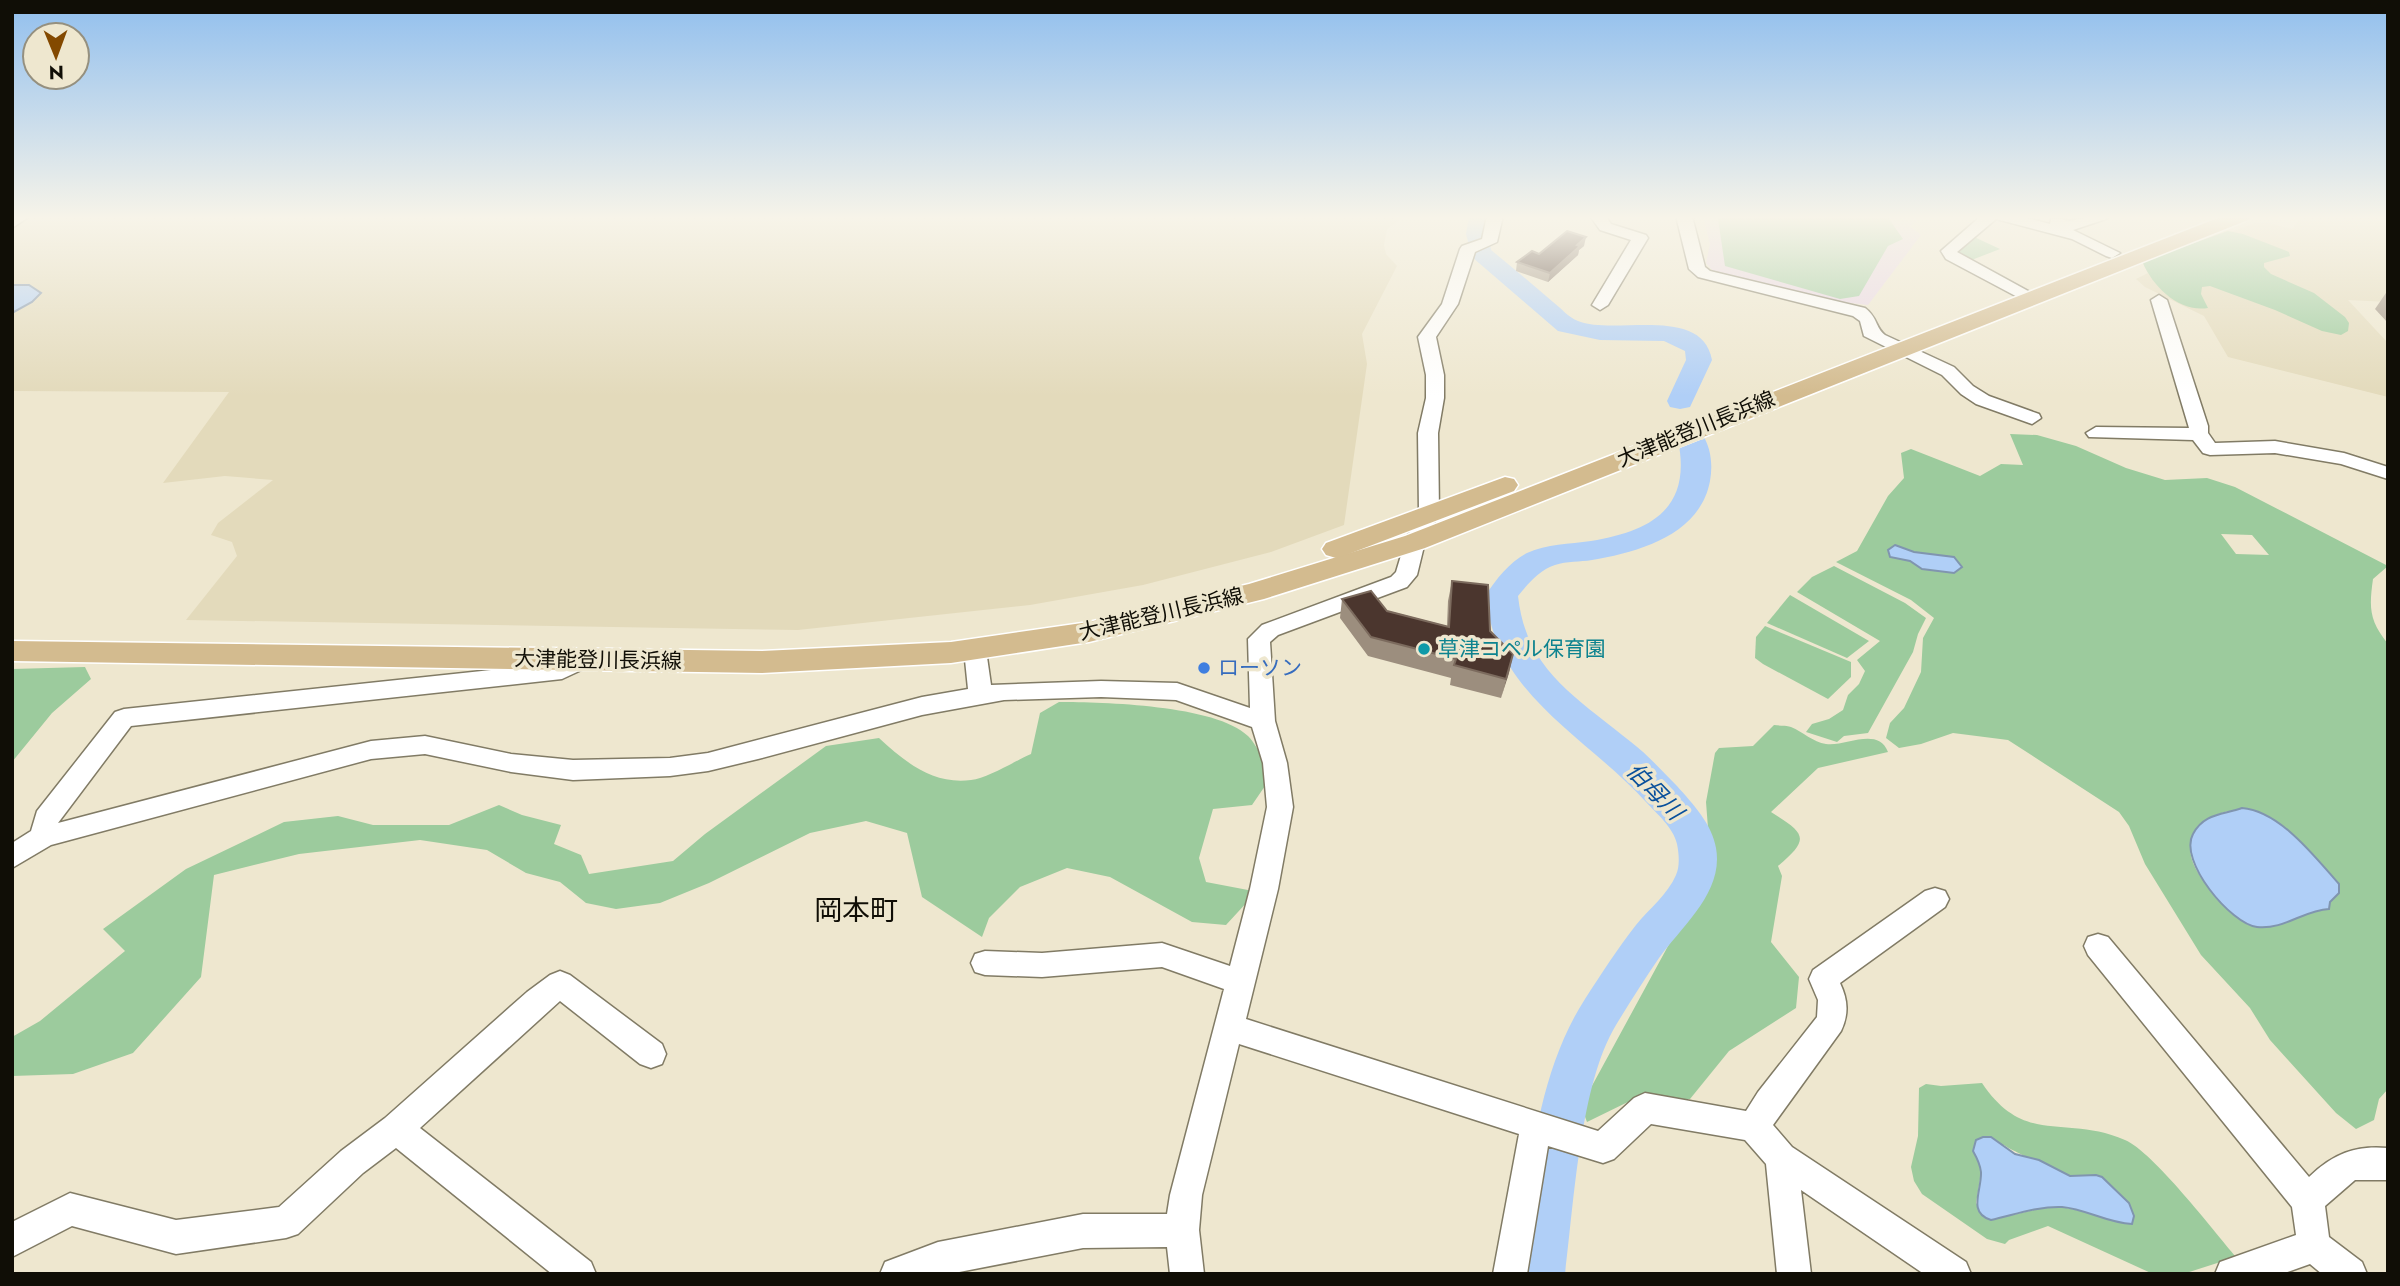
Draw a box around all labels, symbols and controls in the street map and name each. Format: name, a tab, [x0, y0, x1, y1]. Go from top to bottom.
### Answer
north arrow	[21, 21, 91, 91]
text: N	[49, 59, 64, 86]
street label: 大津能登川長浜線	[1612, 384, 1780, 474]
street label: 大津能登川長浜線	[1076, 580, 1246, 648]
place label: 草津コペル保育園	[1438, 634, 1606, 664]
marker: 草津コペル保育園	[1416, 641, 1432, 657]
street label: 大津能登川長浜線	[514, 644, 682, 676]
place label: ローソン	[1218, 653, 1302, 683]
marker: ローソン	[1196, 660, 1212, 676]
water label: 伯母川	[1619, 754, 1693, 830]
district label: 岡本町	[814, 890, 898, 931]

